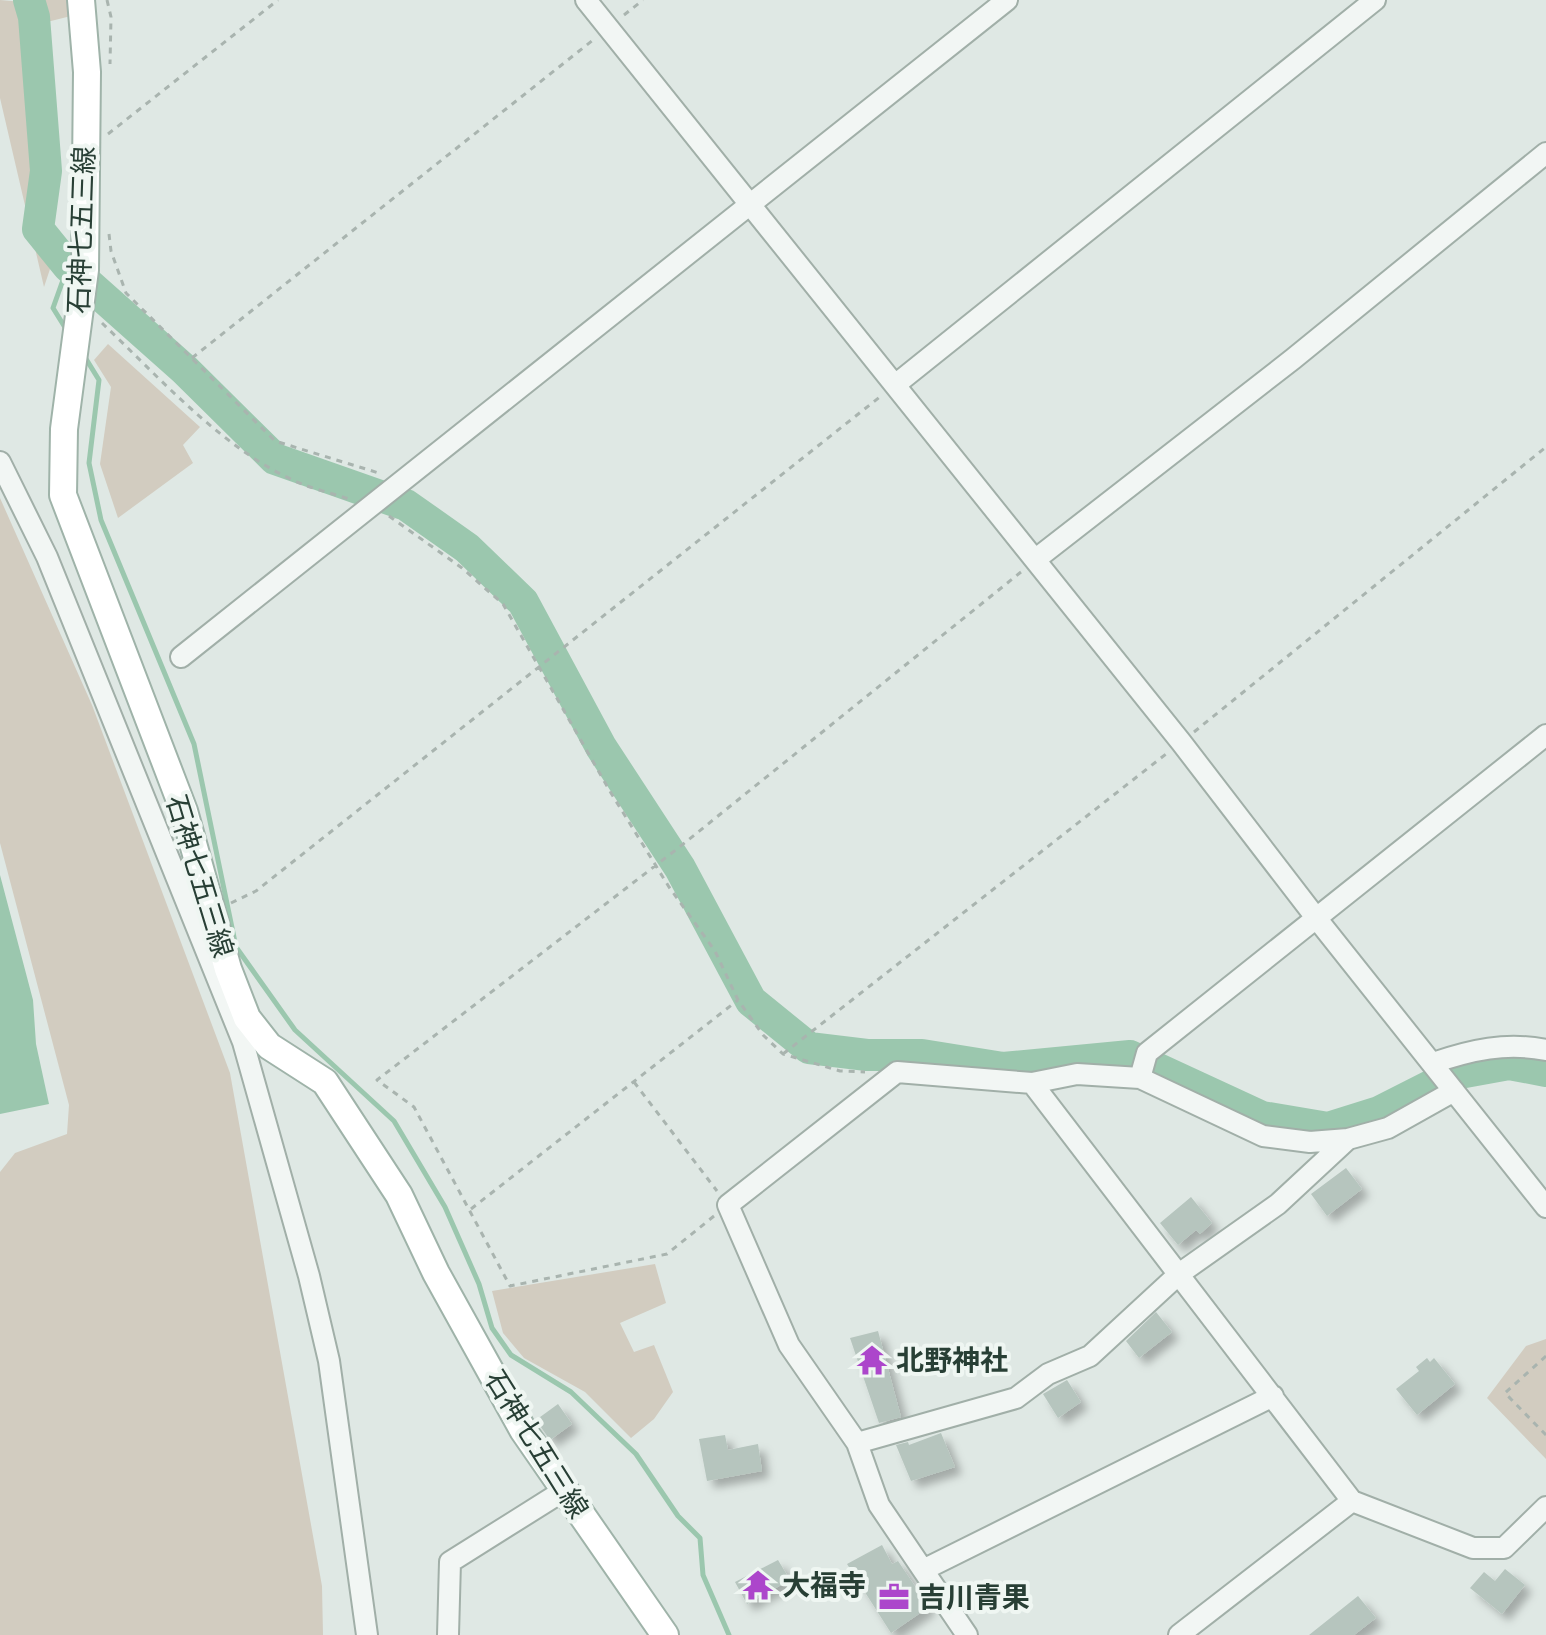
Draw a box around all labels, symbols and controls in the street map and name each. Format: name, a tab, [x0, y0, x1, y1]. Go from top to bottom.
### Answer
street label: 石神七五三線	[62, 145, 102, 315]
street label: 石神七五三線	[158, 791, 240, 962]
temple icon: 北野神社	[855, 1343, 889, 1377]
place label: 北野神社	[896, 1344, 1008, 1378]
street label: 石神七五三線	[477, 1364, 595, 1525]
temple icon: 大福寺	[741, 1568, 775, 1602]
place label: 大福寺	[782, 1569, 866, 1603]
office icon: 吉川青果	[877, 1580, 911, 1614]
place label: 吉川青果	[918, 1581, 1030, 1615]

